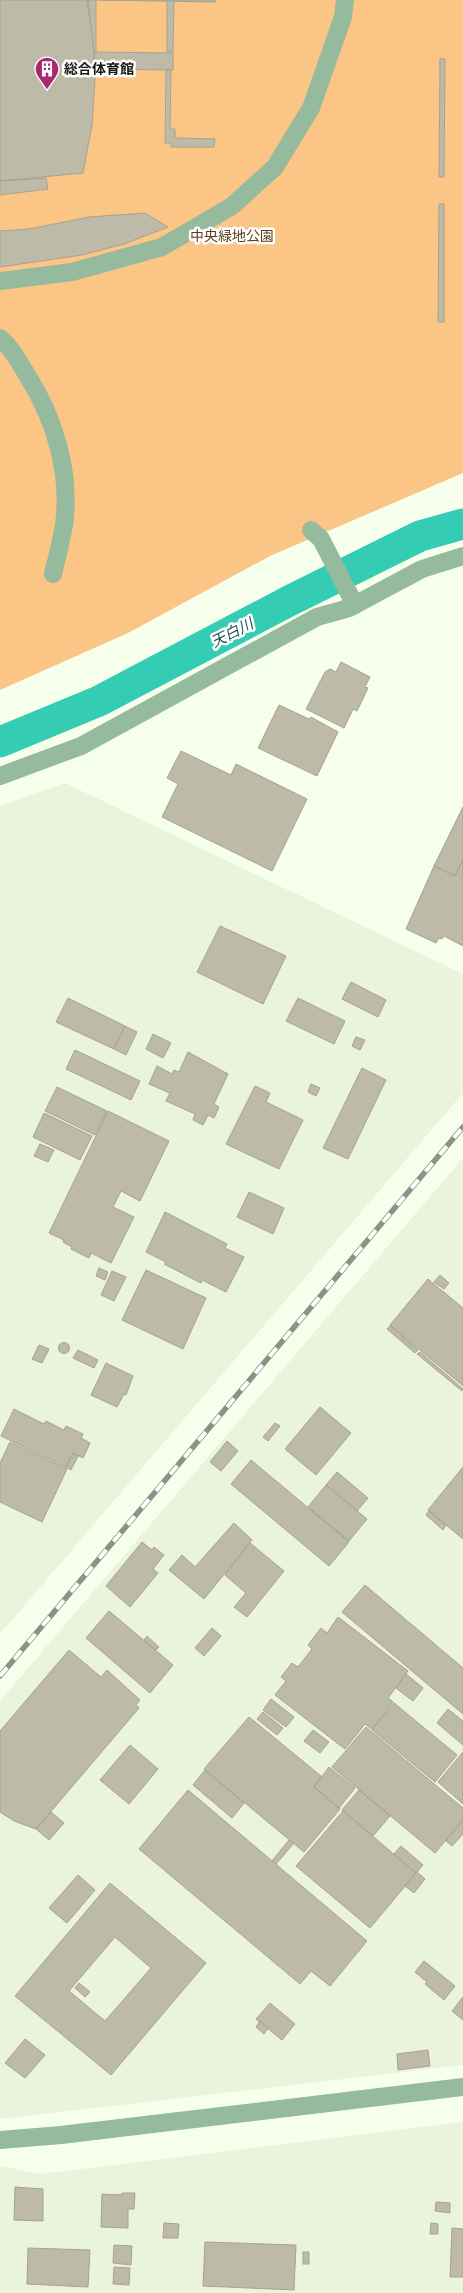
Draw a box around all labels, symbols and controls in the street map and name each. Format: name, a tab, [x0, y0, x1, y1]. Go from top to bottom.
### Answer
building icon: 総合体育館	[34, 56, 60, 90]
place label: 総合体育館	[64, 60, 134, 78]
park label: 中央緑地公園	[190, 227, 274, 245]
water label: 天白川	[207, 613, 258, 651]

